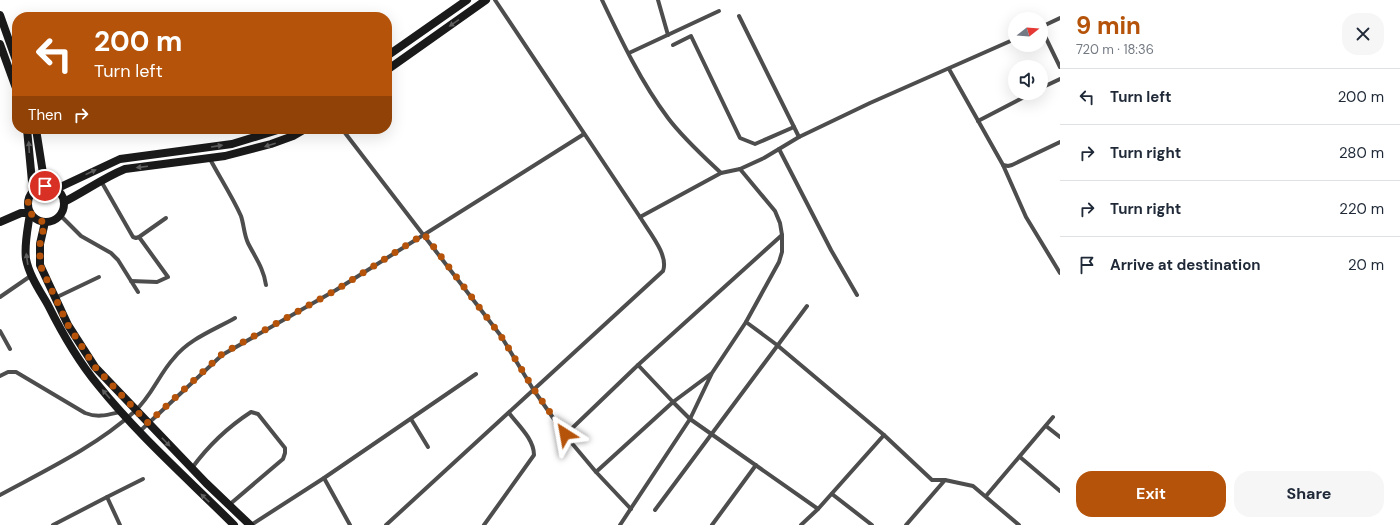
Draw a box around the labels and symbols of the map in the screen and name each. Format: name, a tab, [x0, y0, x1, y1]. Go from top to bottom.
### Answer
north arrow	[1008, 12, 1048, 52]
one-way arrow	[449, 19, 459, 27]
one-way arrow	[25, 141, 32, 153]
one-way arrow	[263, 142, 275, 148]
one-way arrow	[211, 143, 223, 149]
one-way arrow	[136, 164, 148, 170]
pin	[28, 169, 62, 203]
one-way arrow	[85, 169, 97, 175]
one-way arrow	[24, 253, 30, 265]
one-way arrow	[101, 389, 110, 400]
position arrow	[544, 413, 586, 455]
one-way arrow	[161, 437, 171, 447]
one-way arrow	[201, 494, 210, 503]

